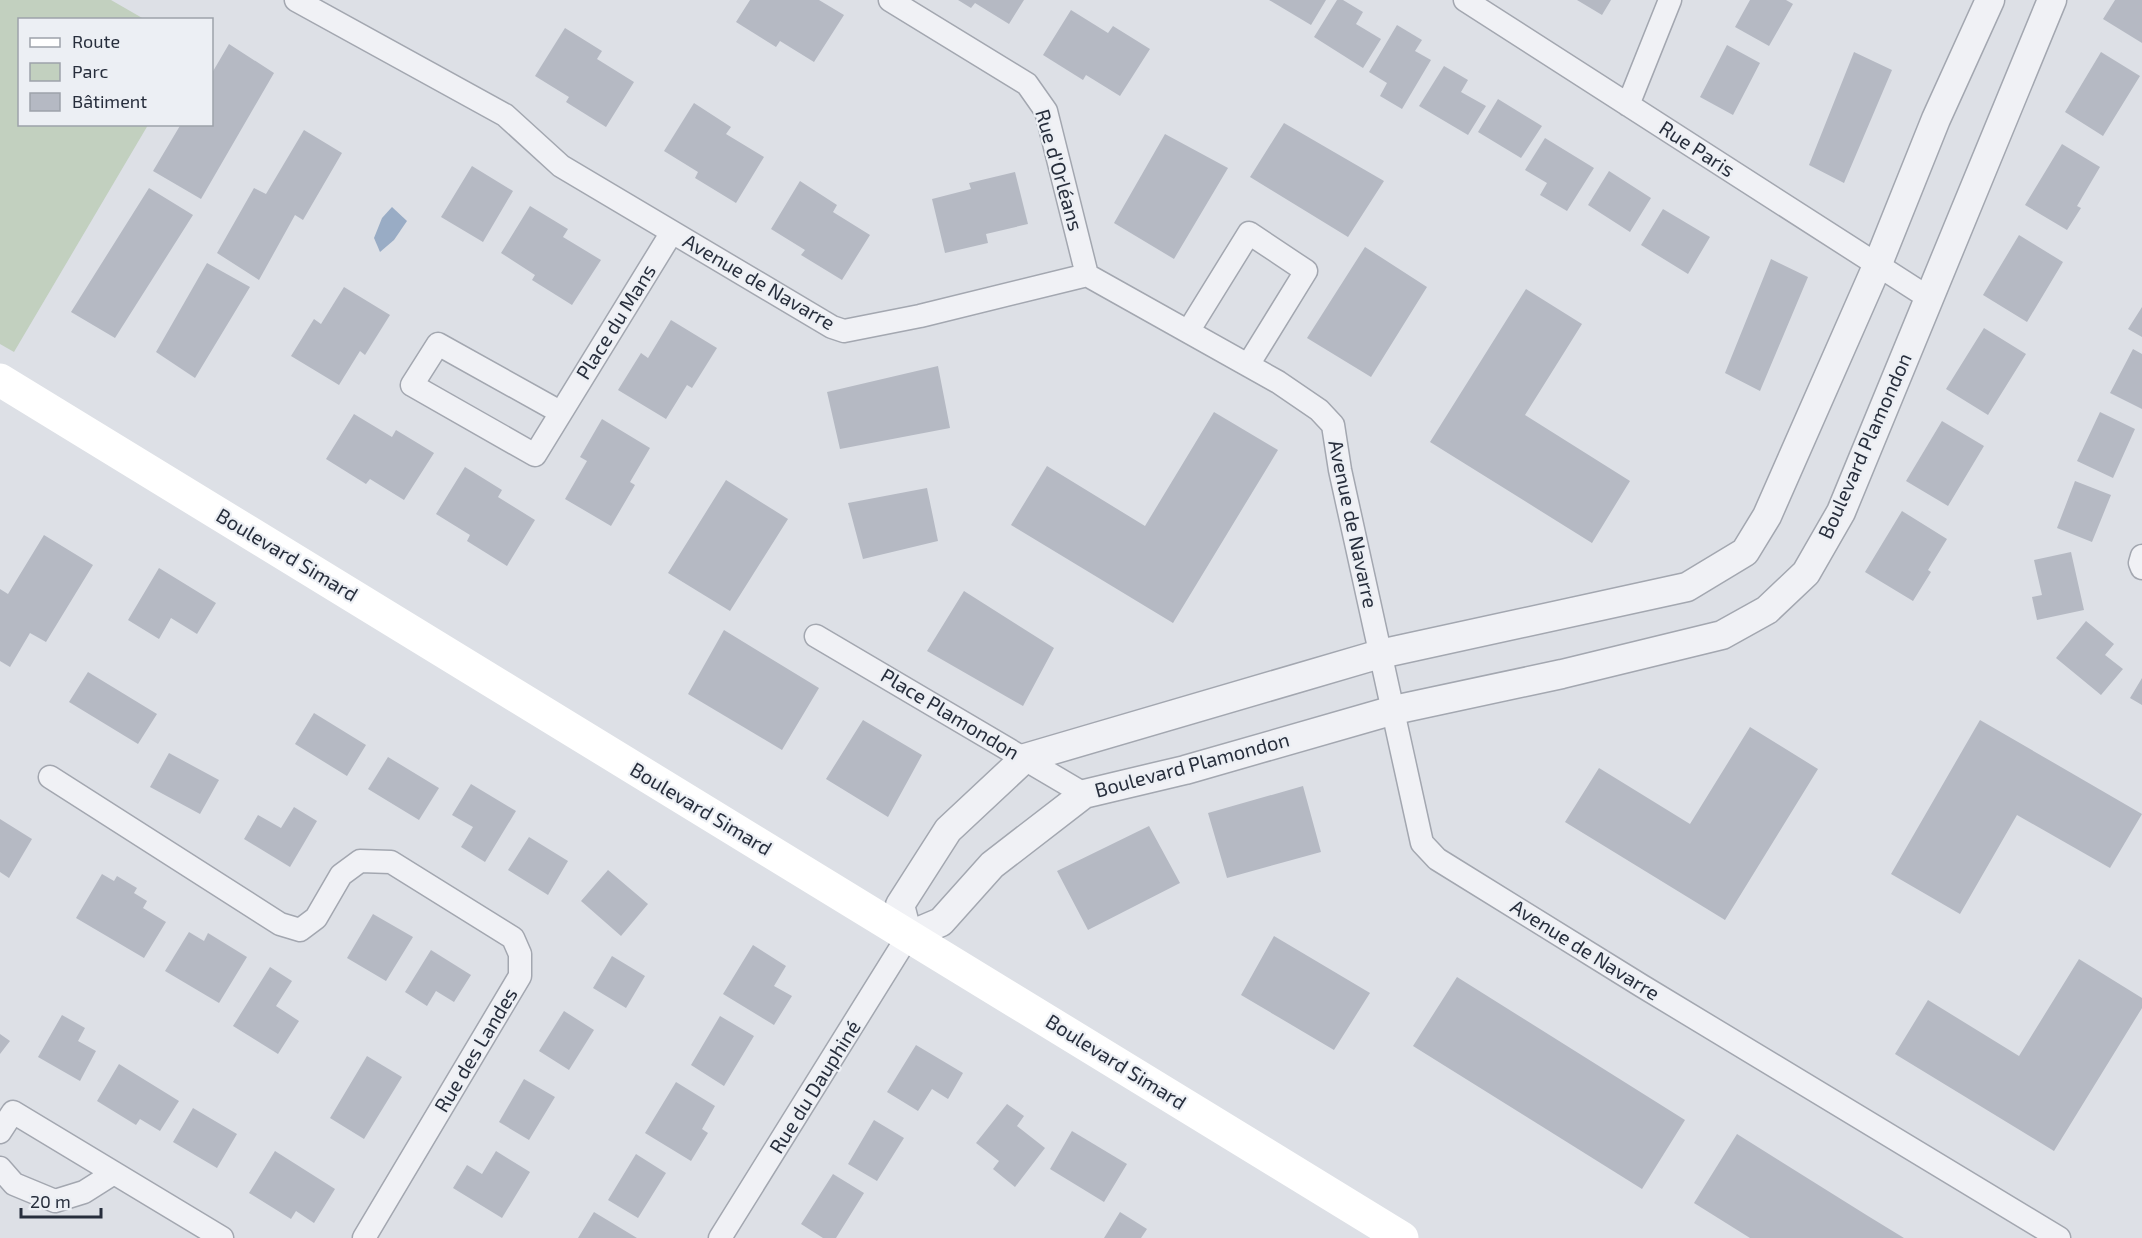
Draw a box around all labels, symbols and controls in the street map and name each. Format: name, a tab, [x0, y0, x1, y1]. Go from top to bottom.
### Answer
legend	[18, 18, 213, 126]
text: Route	[72, 30, 120, 52]
text: Parc	[72, 60, 108, 82]
text: Bâtiment	[72, 90, 147, 112]
street label: Rue d'Orléans	[1031, 106, 1089, 233]
street label: Rue Paris	[1655, 115, 1740, 181]
street label: Avenue de Navarre	[679, 228, 840, 334]
street label: Place du Mans	[570, 259, 660, 383]
street label: Boulevard Plamondon	[1812, 349, 1916, 542]
street label: Avenue de Navarre	[1324, 438, 1384, 610]
street label: Boulevard Simard	[212, 502, 363, 606]
street label: Place Plamondon	[877, 662, 1024, 764]
street label: Boulevard Plamondon	[1092, 726, 1292, 802]
street label: Boulevard Simard	[626, 756, 777, 860]
street label: Avenue de Navarre	[1507, 894, 1664, 1005]
street label: Rue des Landes	[429, 983, 522, 1116]
street label: Boulevard Simard	[1042, 1008, 1191, 1114]
street label: Rue du Dauphiné	[764, 1015, 865, 1157]
scale bar	[21, 1181, 100, 1219]
text: 20 m	[30, 1190, 71, 1212]

